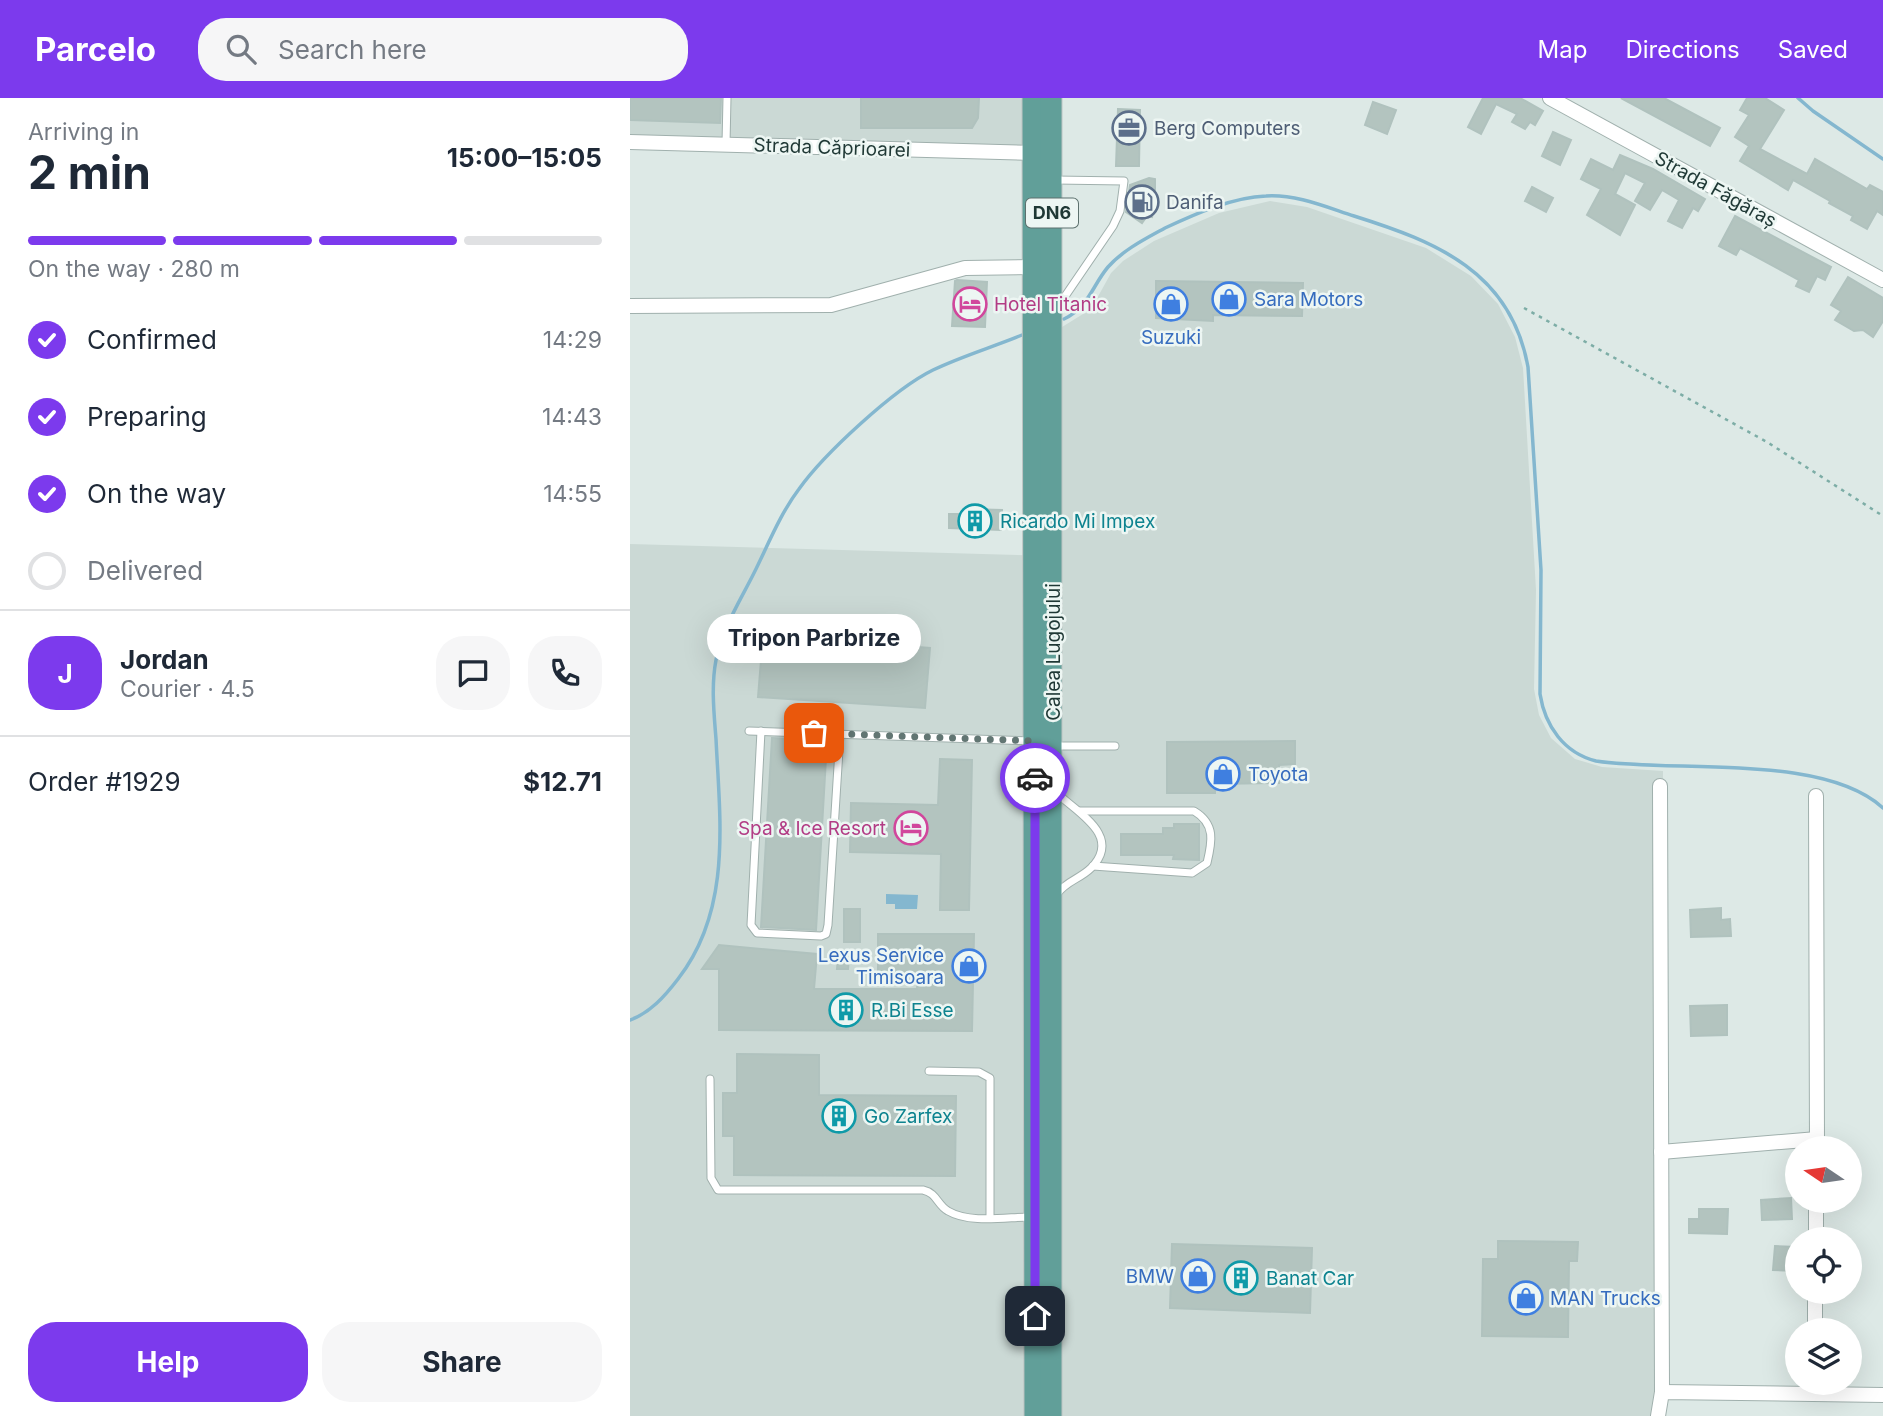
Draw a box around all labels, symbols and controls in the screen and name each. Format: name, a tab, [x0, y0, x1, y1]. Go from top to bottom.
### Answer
search box	[198, 18, 688, 81]
text: Parcelo	[35, 29, 156, 69]
icon: search	[222, 30, 260, 68]
text: Search here	[278, 34, 427, 65]
text: Map	[1538, 35, 1587, 64]
text: Directions	[1625, 35, 1740, 64]
text: Saved	[1778, 35, 1848, 64]
office icon: Berg Computers	[1110, 109, 1148, 147]
place label: Berg Computers	[1154, 117, 1300, 140]
text: Arriving in	[28, 118, 139, 146]
street label: Strada Căprioarei	[753, 133, 911, 162]
text: 15:00–15:05	[447, 142, 602, 173]
text: 2 min	[28, 144, 151, 200]
street label: Strada Făgăraș	[1651, 147, 1781, 232]
fuel station icon: Danifa	[1123, 183, 1161, 221]
place label: Danifa	[1166, 191, 1224, 214]
road number: DN6	[1026, 198, 1078, 228]
text: On the way · 280 m	[28, 255, 240, 283]
shop icon: Sara Motors	[1210, 280, 1248, 318]
hotel icon: Hotel Titanic	[951, 285, 989, 323]
shop icon: Suzuki	[1152, 285, 1190, 323]
place label: Sara Motors	[1254, 288, 1363, 311]
place label: Hotel Titanic	[994, 293, 1107, 316]
icon: check	[28, 321, 66, 359]
text: Confirmed	[87, 324, 217, 355]
text: 14:29	[543, 326, 602, 354]
place label: Suzuki	[1141, 326, 1201, 349]
icon: check	[28, 398, 66, 436]
text: Preparing	[87, 401, 207, 432]
text: 14:43	[542, 403, 602, 431]
icon: check	[28, 475, 66, 513]
text: On the way	[87, 478, 226, 509]
text: 14:55	[543, 480, 602, 508]
building icon: Ricardo Mi Impex	[956, 502, 994, 540]
place label: Ricardo Mi Impex	[1000, 510, 1155, 533]
text: Delivered	[87, 555, 203, 586]
street label: Calea Lugojului	[1042, 583, 1065, 721]
callout: Tripon Parbrize	[707, 614, 921, 663]
text: Tripon Parbrize	[728, 624, 900, 652]
button: chat	[436, 636, 510, 710]
button: phone	[528, 636, 602, 710]
text: Jordan	[120, 644, 209, 675]
text: J	[57, 658, 73, 689]
text: Courier · 4.5	[120, 675, 255, 703]
pin	[784, 703, 844, 763]
icon: bag	[795, 714, 833, 752]
courier	[1000, 743, 1070, 813]
shop icon: Toyota	[1204, 755, 1242, 793]
icon: car	[1016, 759, 1054, 797]
place label: Toyota	[1248, 763, 1308, 786]
text: Order #1929	[28, 766, 181, 797]
text: $12.71	[523, 766, 602, 797]
hotel icon: Spa & Ice Resort	[892, 809, 930, 847]
place label: Spa & Ice Resort	[738, 817, 886, 840]
place label: Lexus Service Timisoara	[818, 944, 944, 989]
shop icon: Lexus Service Timisoara	[950, 947, 988, 985]
building icon: R.Bi Esse	[827, 991, 865, 1029]
place label: R.Bi Esse	[871, 999, 954, 1022]
building icon: Go Zarfex	[820, 1097, 858, 1135]
place label: Go Zarfex	[864, 1105, 952, 1128]
north arrow	[1785, 1136, 1862, 1213]
map controls	[1785, 1136, 1862, 1395]
button: locate	[1785, 1227, 1862, 1304]
shop icon: BMW	[1179, 1257, 1217, 1295]
building icon: Banat Car	[1222, 1259, 1260, 1297]
place label: BMW	[1126, 1265, 1174, 1288]
place label: Banat Car	[1266, 1267, 1354, 1290]
shop icon: MAN Trucks	[1507, 1279, 1545, 1317]
pin	[1005, 1286, 1065, 1346]
place label: MAN Trucks	[1550, 1287, 1661, 1310]
icon: home	[1016, 1297, 1054, 1335]
button: layers	[1785, 1318, 1862, 1395]
button: Help	[28, 1322, 308, 1402]
button: Share	[322, 1322, 602, 1402]

